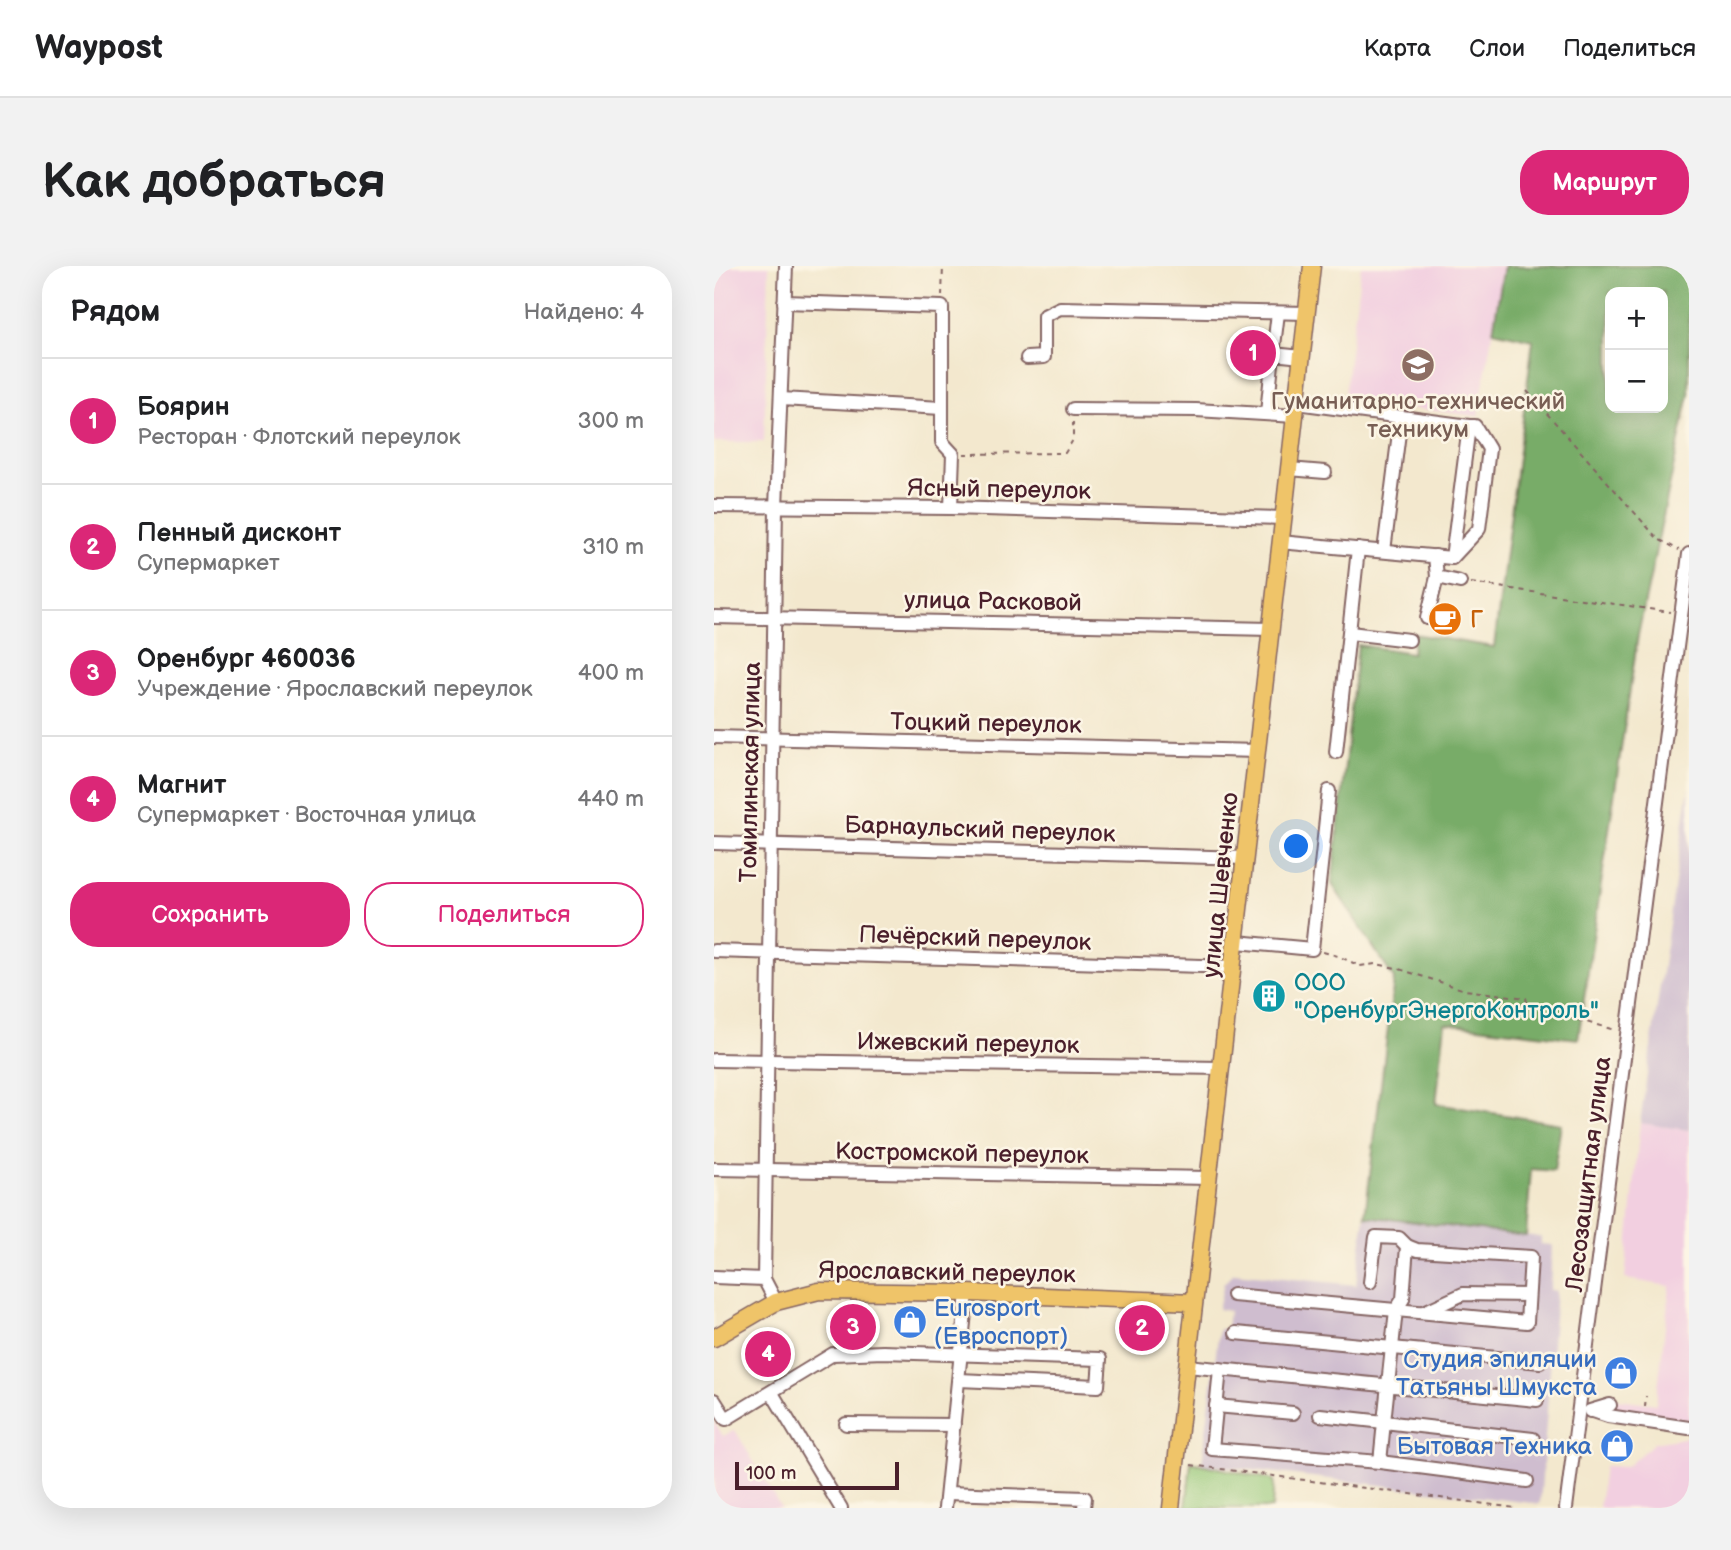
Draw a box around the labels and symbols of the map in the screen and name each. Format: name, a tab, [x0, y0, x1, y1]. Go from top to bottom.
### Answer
pin: 1	[1230, 327, 1276, 379]
school or university icon: Гуманитарно-технический техникум	[1399, 346, 1437, 384]
place label: Гуманитарно-технический техникум	[1271, 387, 1565, 444]
street label: Ясный переулок	[907, 473, 1091, 506]
street label: улица Расковой	[904, 585, 1082, 618]
cafe icon: Г	[1426, 600, 1464, 638]
place label: Г	[1470, 605, 1483, 634]
street label: Томилинская улица	[734, 661, 767, 883]
street label: Тоцкий переулок	[890, 707, 1082, 740]
street label: улица Шевченко	[1196, 791, 1245, 979]
street label: Барнаульский переулок	[844, 810, 1116, 849]
your location	[1279, 829, 1313, 863]
street label: Печёрский переулок	[858, 920, 1092, 957]
place label: ООО "ОренбургЭнергоКонтроль"	[1294, 968, 1599, 1025]
building icon: ООО "ОренбургЭнергоКонтроль"	[1250, 977, 1288, 1015]
street label: Ижевский переулок	[856, 1027, 1080, 1060]
street label: Лесозащитная улица	[1560, 1055, 1617, 1294]
street label: Костромской переулок	[835, 1137, 1089, 1170]
street label: Ярославский переулок	[818, 1256, 1076, 1289]
place label: Eurosport (Евроспорт)	[934, 1294, 1068, 1351]
pin: 3	[830, 1301, 876, 1353]
pin: 2	[1119, 1302, 1165, 1354]
shop icon: Eurosport (Евроспорт)	[891, 1303, 929, 1341]
pin: 4	[745, 1328, 791, 1380]
place label: Студия эпиляции Татьяны Шмукста	[1396, 1345, 1597, 1402]
shop icon: Студия эпиляции Татьяны Шмукста	[1602, 1354, 1640, 1392]
shop icon: Бытовая Техника	[1598, 1427, 1636, 1465]
place label: Бытовая Техника	[1397, 1432, 1592, 1461]
scale bar	[735, 1459, 900, 1491]

